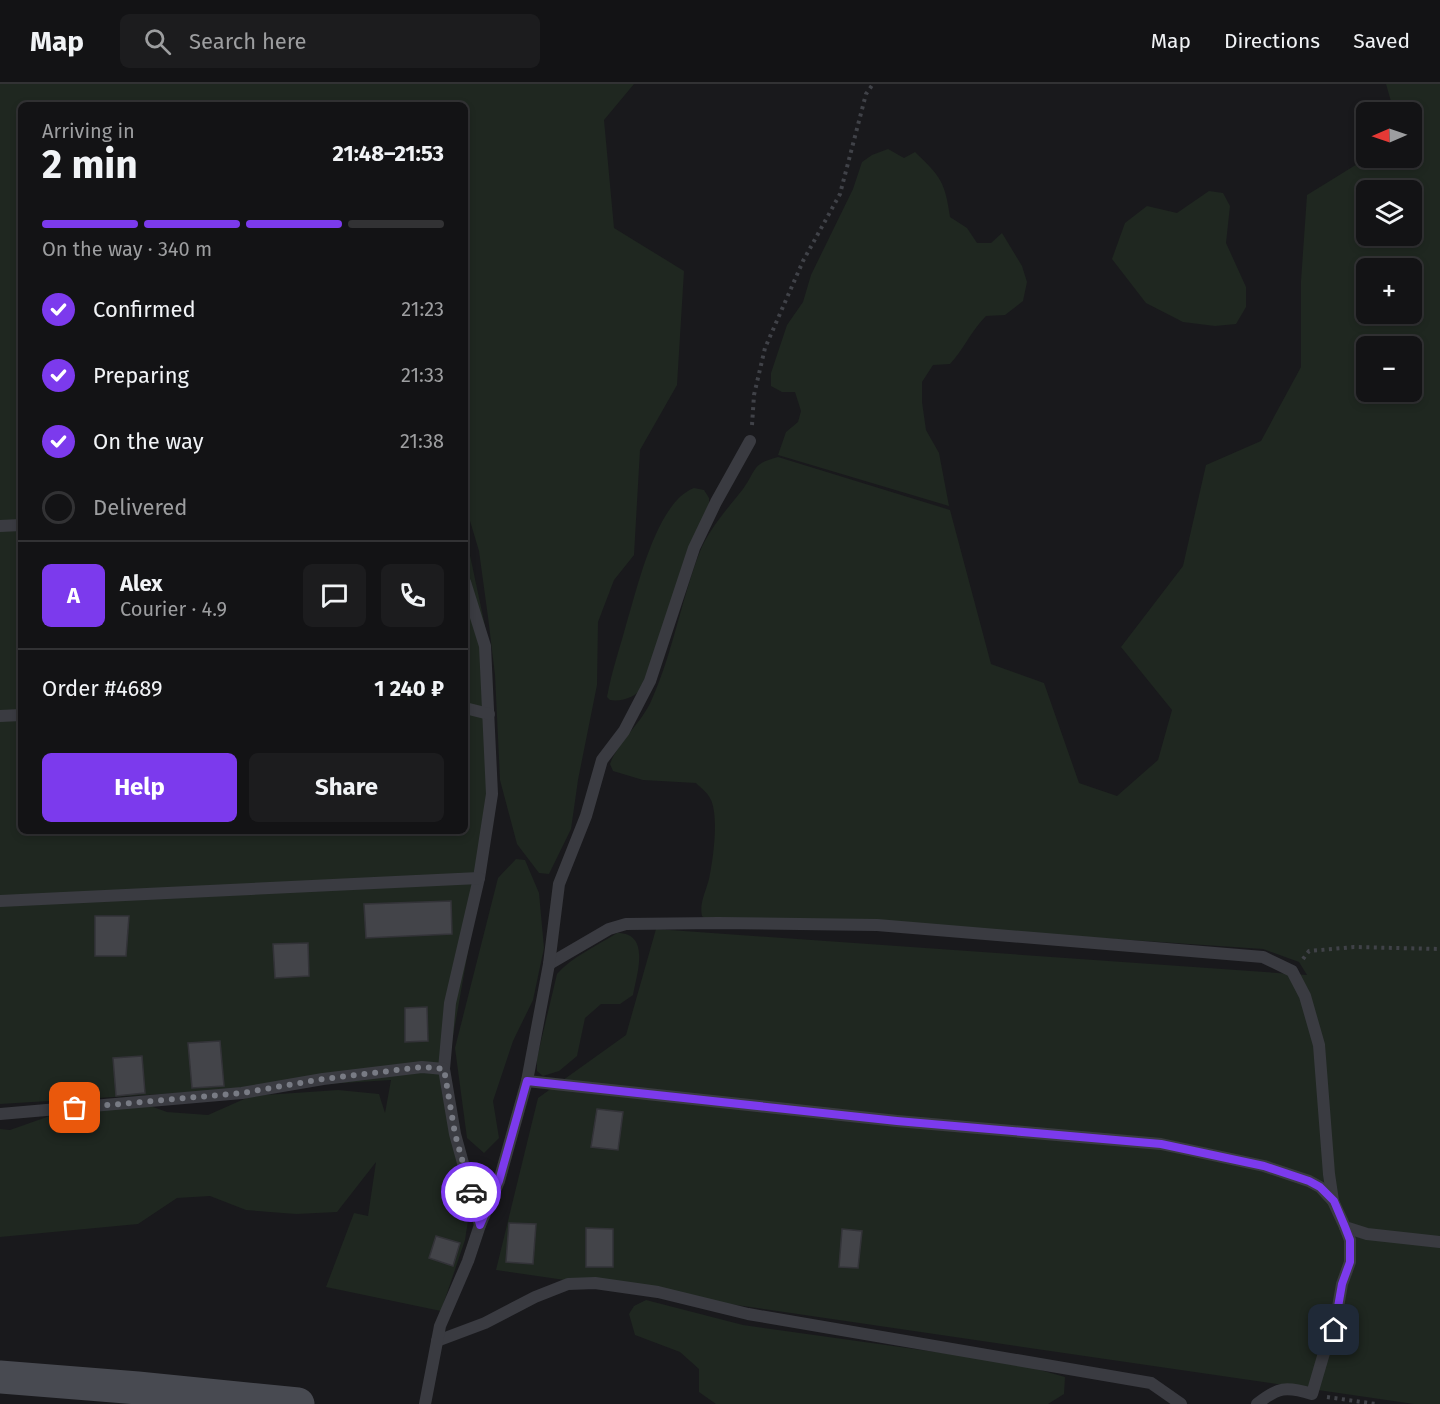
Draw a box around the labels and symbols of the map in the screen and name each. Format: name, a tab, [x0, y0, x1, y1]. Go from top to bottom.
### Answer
north arrow	[1356, 102, 1422, 168]
pin	[49, 1082, 100, 1133]
courier	[441, 1162, 501, 1222]
pin	[1308, 1304, 1359, 1355]

